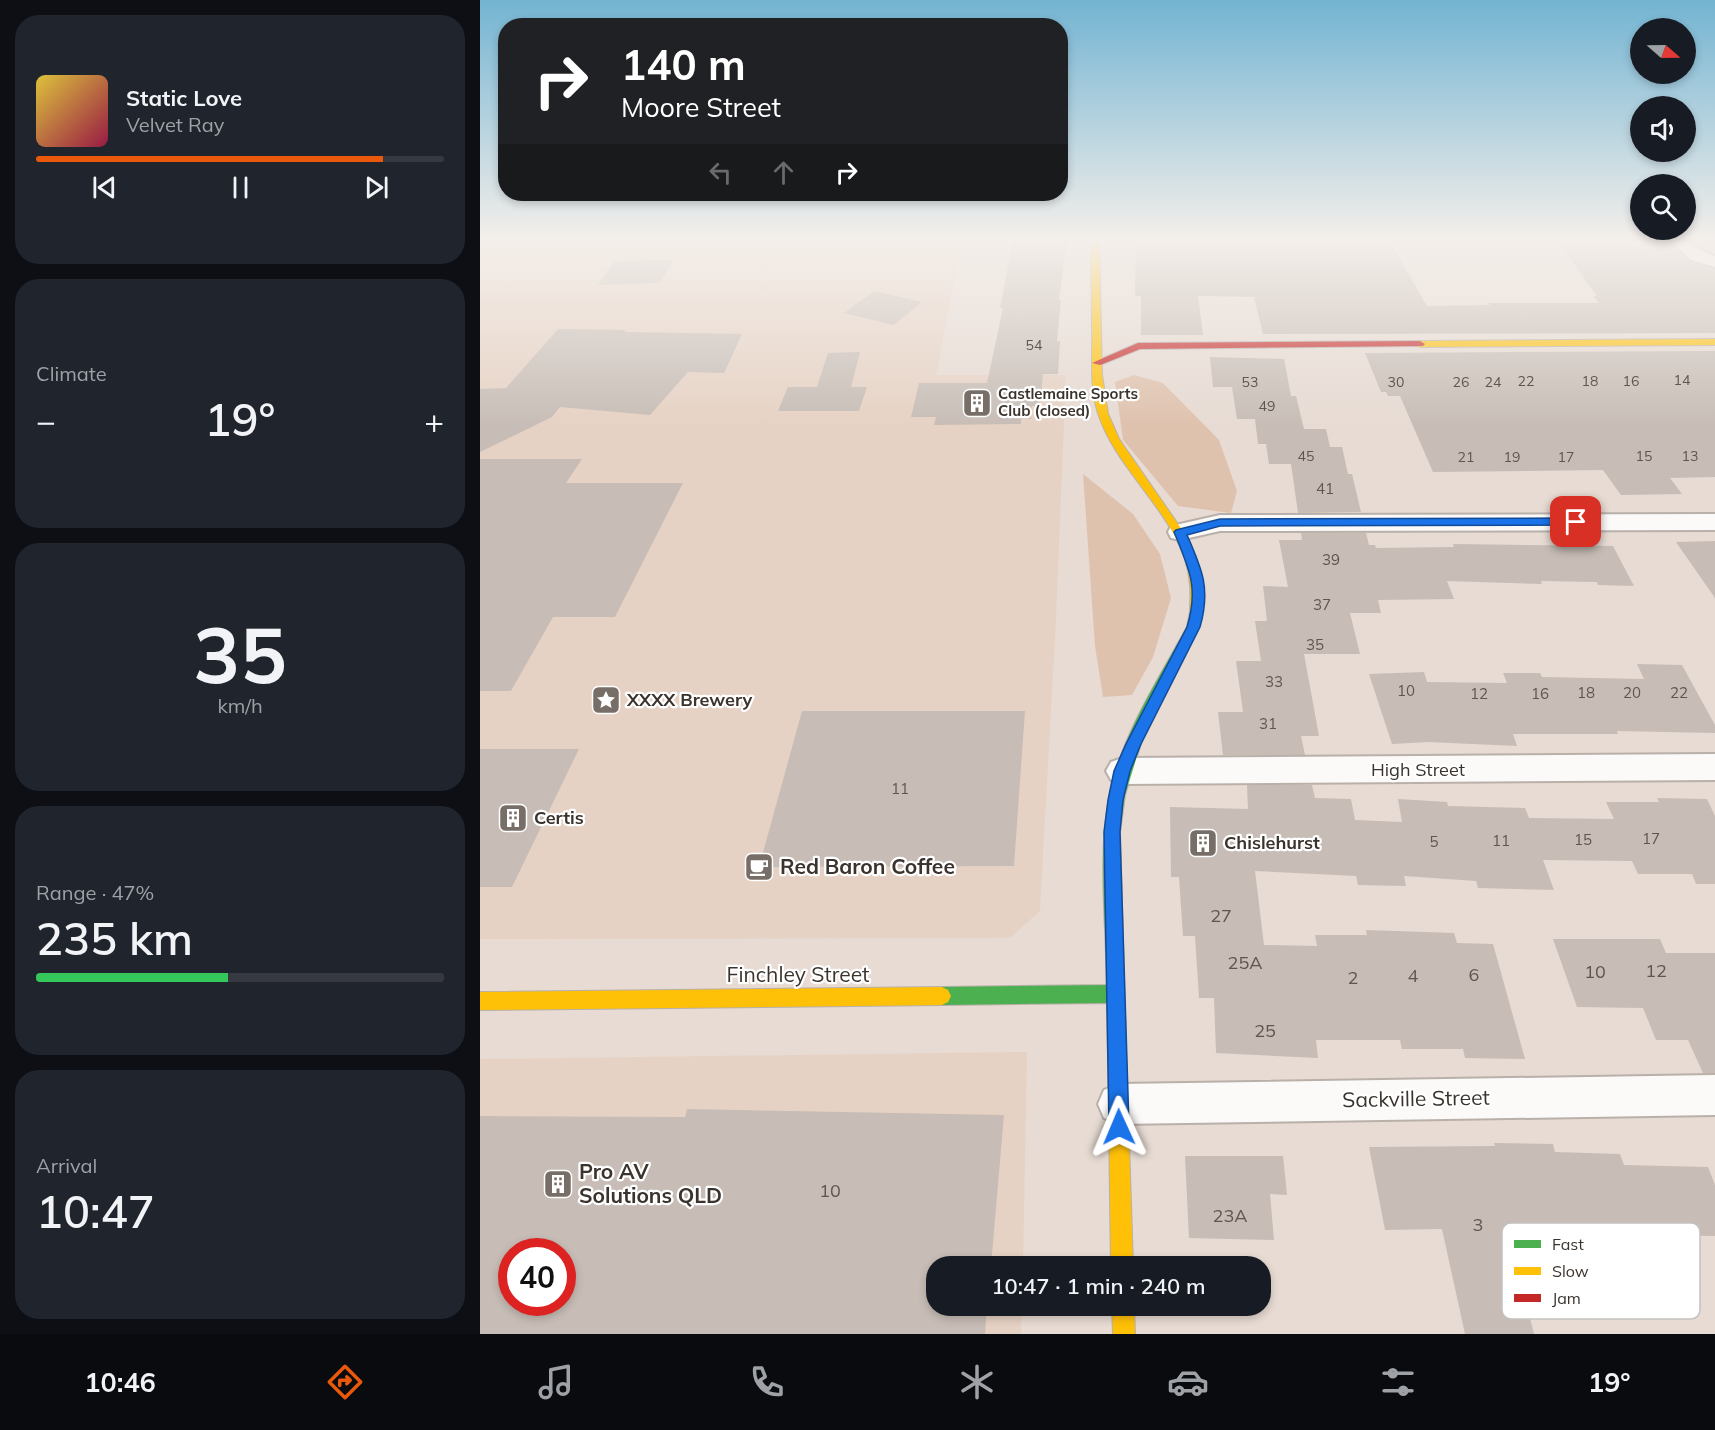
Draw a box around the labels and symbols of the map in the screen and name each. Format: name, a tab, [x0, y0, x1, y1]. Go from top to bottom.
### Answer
north arrow	[1630, 18, 1696, 84]
house number: 54	[1026, 336, 1043, 354]
house number: 14	[1674, 371, 1691, 389]
house number: 22	[1518, 372, 1534, 390]
house number: 18	[1582, 372, 1598, 390]
house number: 16	[1623, 372, 1639, 390]
house number: 53	[1242, 373, 1258, 391]
house number: 30	[1388, 373, 1404, 391]
house number: 26	[1453, 373, 1469, 391]
house number: 24	[1485, 373, 1502, 391]
place label: Castlemaine Sports Club (closed)	[998, 384, 1138, 420]
building icon: Castlemaine Sports Club (closed)	[961, 387, 993, 419]
house number: 49	[1259, 397, 1275, 415]
house number: 45	[1298, 447, 1314, 465]
house number: 15	[1636, 447, 1652, 465]
house number: 13	[1682, 447, 1698, 465]
house number: 21	[1458, 448, 1474, 466]
house number: 19	[1504, 448, 1520, 466]
house number: 17	[1558, 448, 1574, 466]
house number: 41	[1316, 479, 1334, 498]
pin	[1550, 496, 1601, 547]
house number: 39	[1322, 550, 1340, 569]
house number: 37	[1313, 595, 1331, 614]
house number: 35	[1306, 635, 1324, 654]
house number: 33	[1265, 672, 1283, 691]
house number: 10	[1397, 681, 1415, 700]
house number: 18	[1577, 683, 1595, 702]
house number: 20	[1623, 683, 1641, 702]
house number: 22	[1670, 683, 1688, 702]
place icon: XXXX Brewery	[590, 684, 622, 716]
house number: 12	[1470, 684, 1488, 703]
house number: 16	[1531, 684, 1549, 703]
place label: XXXX Brewery	[626, 688, 753, 711]
house number: 31	[1259, 714, 1277, 733]
street label: High Street	[1371, 758, 1465, 781]
house number: 11	[891, 779, 909, 798]
building icon: Certis	[497, 802, 529, 834]
place label: Certis	[534, 806, 584, 829]
building icon: Chislehurst	[1187, 827, 1219, 859]
house number: 17	[1642, 829, 1660, 848]
house number: 15	[1574, 830, 1592, 849]
place label: Chislehurst	[1224, 831, 1320, 854]
house number: 11	[1492, 831, 1510, 850]
house number: 5	[1429, 832, 1439, 851]
cafe icon: Red Baron Coffee	[743, 851, 775, 883]
place label: Red Baron Coffee	[780, 853, 955, 879]
house number: 27	[1210, 904, 1232, 927]
house number: 25A	[1228, 951, 1262, 974]
house number: 12	[1645, 959, 1667, 982]
house number: 10	[1584, 960, 1606, 983]
street label: Finchley Street	[727, 961, 869, 987]
house number: 6	[1469, 963, 1479, 986]
house number: 4	[1408, 964, 1419, 987]
house number: 2	[1348, 966, 1358, 989]
house number: 25	[1254, 1019, 1276, 1042]
street label: Sackville Street	[1342, 1084, 1490, 1112]
position arrow	[1087, 1095, 1151, 1159]
place label: Pro AV Solutions QLD	[579, 1158, 722, 1208]
building icon: Pro AV Solutions QLD	[542, 1168, 574, 1200]
house number: 10	[819, 1179, 841, 1202]
house number: 23A	[1213, 1204, 1247, 1227]
house number: 3	[1473, 1213, 1483, 1236]
legend	[1502, 1223, 1700, 1319]
text: Fast	[1552, 1234, 1584, 1254]
speed limit sign: 40	[498, 1238, 576, 1316]
text: Slow	[1552, 1261, 1589, 1281]
text: Jam	[1552, 1288, 1581, 1308]

